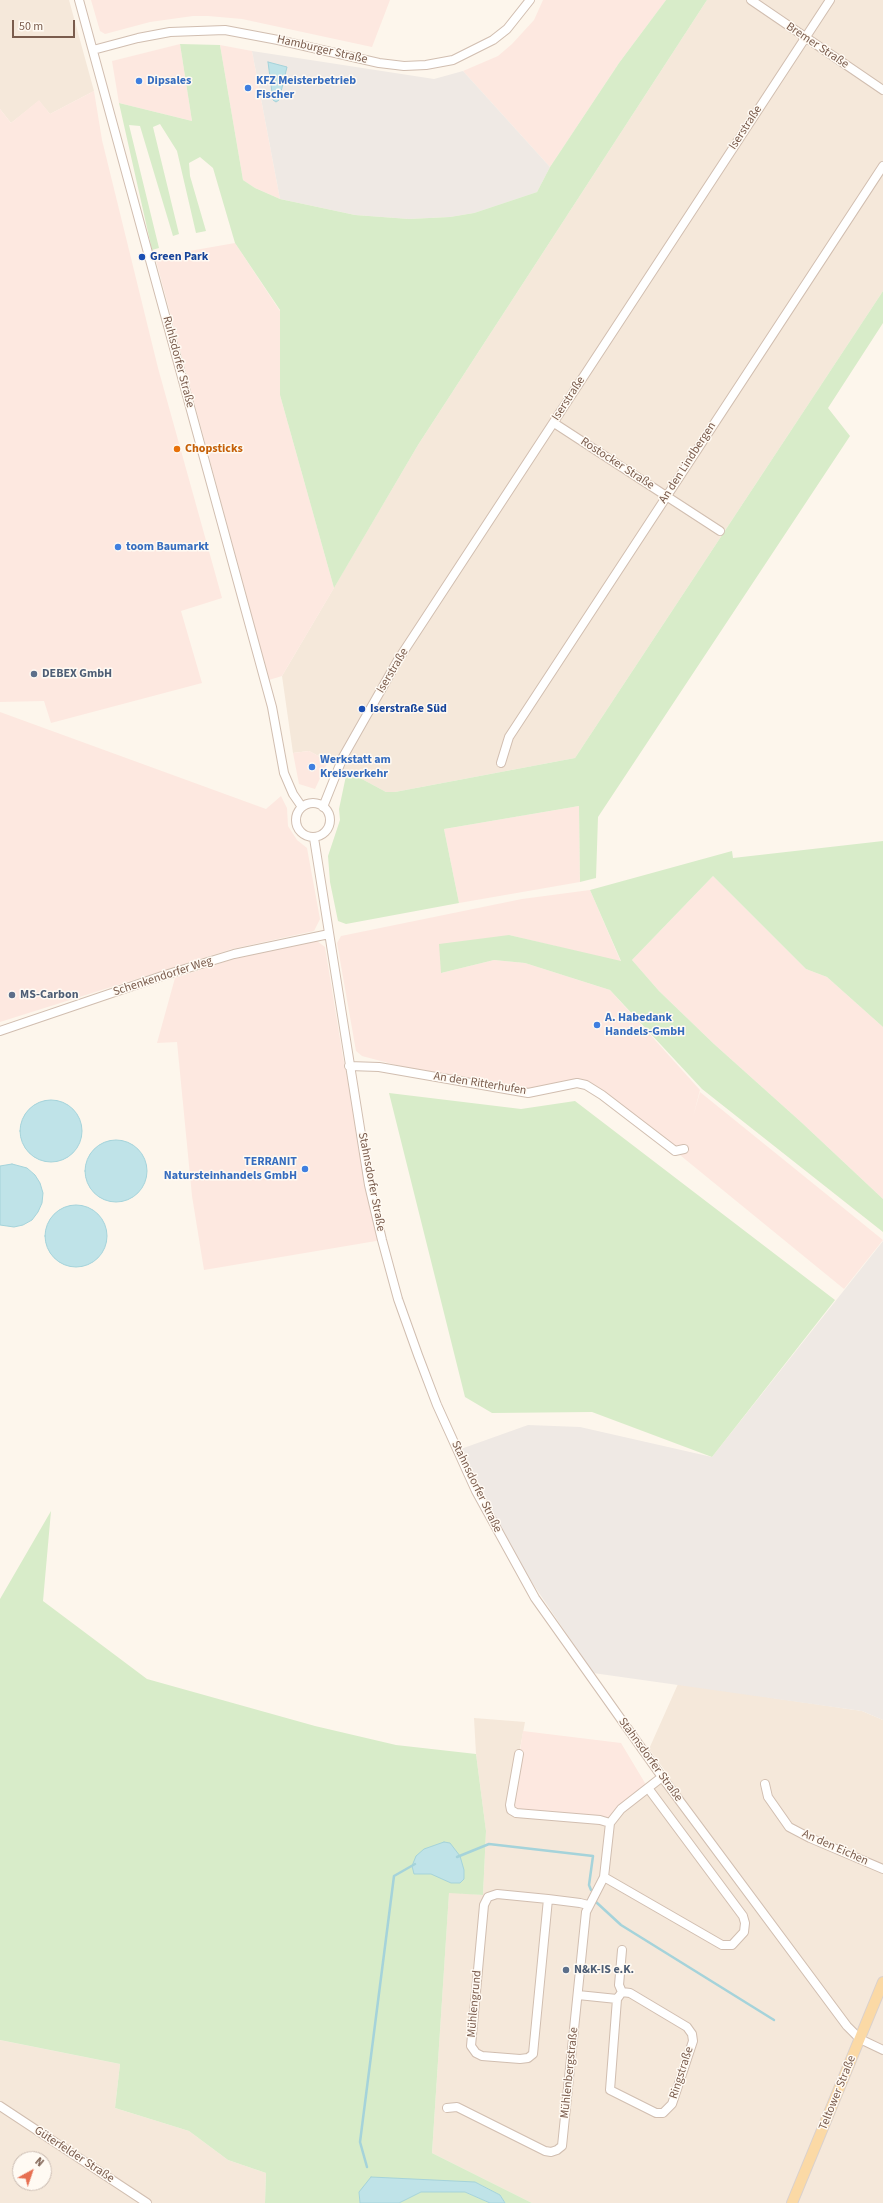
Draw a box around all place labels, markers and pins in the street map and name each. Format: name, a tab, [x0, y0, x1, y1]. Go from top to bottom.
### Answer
place label: Dipsales	[147, 74, 191, 88]
place label: KFZ Meisterbetrieb Fischer	[256, 74, 356, 102]
marker: Dipsales	[134, 76, 144, 86]
marker: KFZ Meisterbetrieb Fischer	[243, 83, 253, 93]
place label: Green Park	[150, 250, 208, 264]
marker: Green Park	[137, 252, 147, 262]
place label: Chopsticks	[185, 442, 243, 456]
marker: Chopsticks	[172, 444, 182, 454]
place label: toom Baumarkt	[126, 540, 209, 554]
marker: toom Baumarkt	[113, 542, 123, 552]
place label: DEBEX GmbH	[42, 667, 112, 681]
marker: DEBEX GmbH	[29, 669, 39, 679]
place label: Iserstraße Süd	[370, 702, 447, 716]
marker: Iserstraße Süd	[357, 704, 367, 714]
place label: Werkstatt am Kreisverkehr	[320, 753, 391, 781]
marker: Werkstatt am Kreisverkehr	[307, 762, 317, 772]
place label: MS-Carbon	[20, 988, 79, 1002]
marker: MS-Carbon	[7, 990, 17, 1000]
place label: A. Habedank Handels-GmbH	[605, 1011, 685, 1039]
marker: A. Habedank Handels-GmbH	[592, 1020, 602, 1030]
place label: TERRANIT Natursteinhandels GmbH	[164, 1155, 297, 1183]
marker: TERRANIT Natursteinhandels GmbH	[300, 1164, 310, 1174]
place label: N&K-IS e.K.	[574, 1963, 634, 1977]
marker: N&K-IS e.K.	[561, 1965, 571, 1975]

